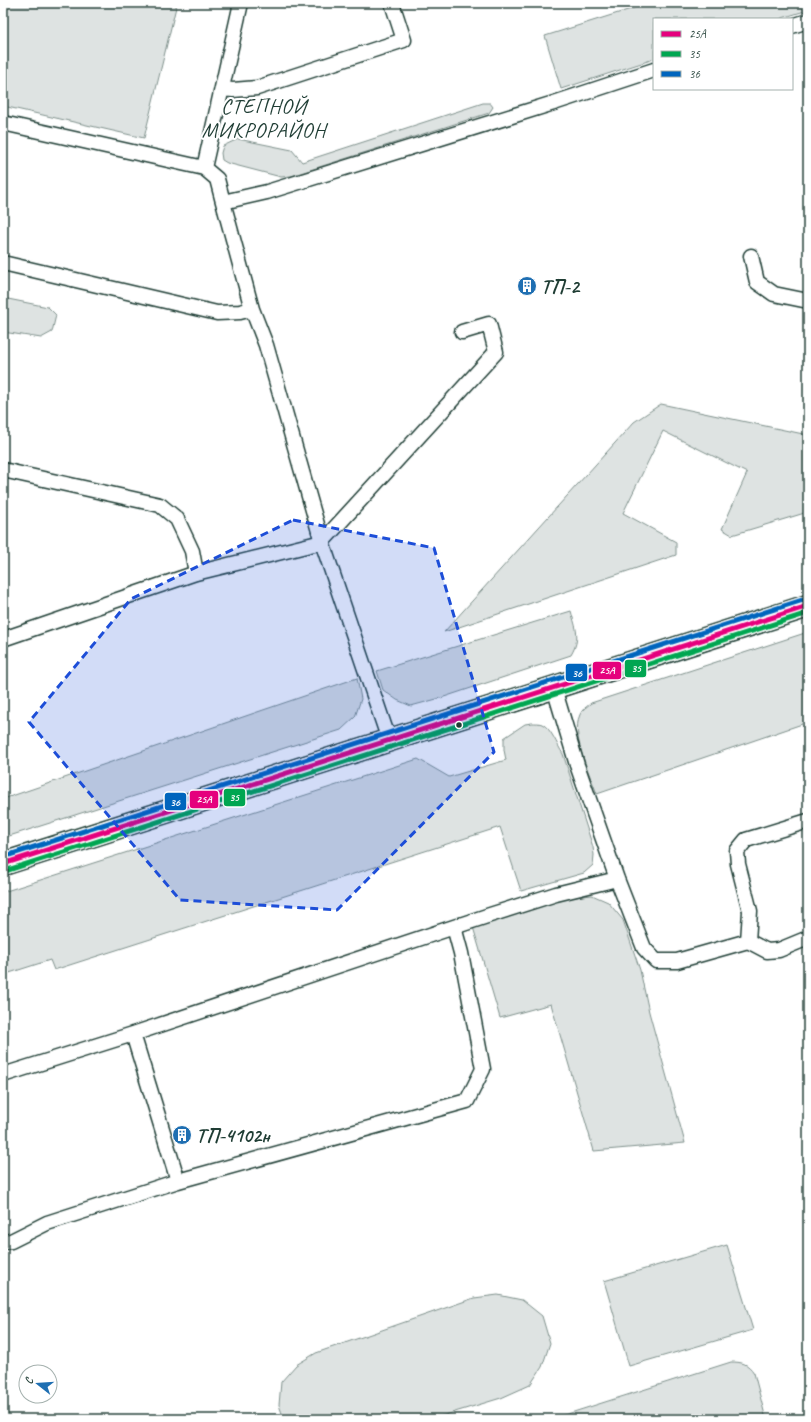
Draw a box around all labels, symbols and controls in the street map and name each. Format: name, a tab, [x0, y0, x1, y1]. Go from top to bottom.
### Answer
legend	[653, 18, 793, 90]
text: 25А	[689, 26, 707, 42]
text: 35	[689, 46, 700, 62]
text: 36	[689, 66, 700, 82]
district label: СТЕПНОЙ МИКРОРАЙОН	[202, 93, 328, 143]
place label: ТП-2	[541, 274, 581, 299]
building icon: ТП-2	[516, 275, 538, 297]
line badge: 35	[624, 659, 647, 678]
line badge: 25А	[592, 661, 622, 680]
text: 35	[631, 661, 642, 675]
line badge: 36	[565, 663, 588, 682]
text: 25А	[599, 663, 616, 677]
text: 36	[572, 666, 583, 680]
unlabelled marker	[454, 720, 464, 730]
line badge: 35	[223, 788, 246, 807]
line badge: 25А	[189, 790, 219, 809]
text: 35	[229, 790, 240, 804]
line badge: 36	[164, 792, 187, 811]
text: 25А	[196, 792, 213, 806]
text: 36	[170, 795, 181, 809]
place label: ТП-4102н	[196, 1123, 271, 1148]
building icon: ТП-4102н	[171, 1124, 193, 1146]
north arrow	[18, 1364, 58, 1404]
text: С	[21, 1375, 36, 1386]

